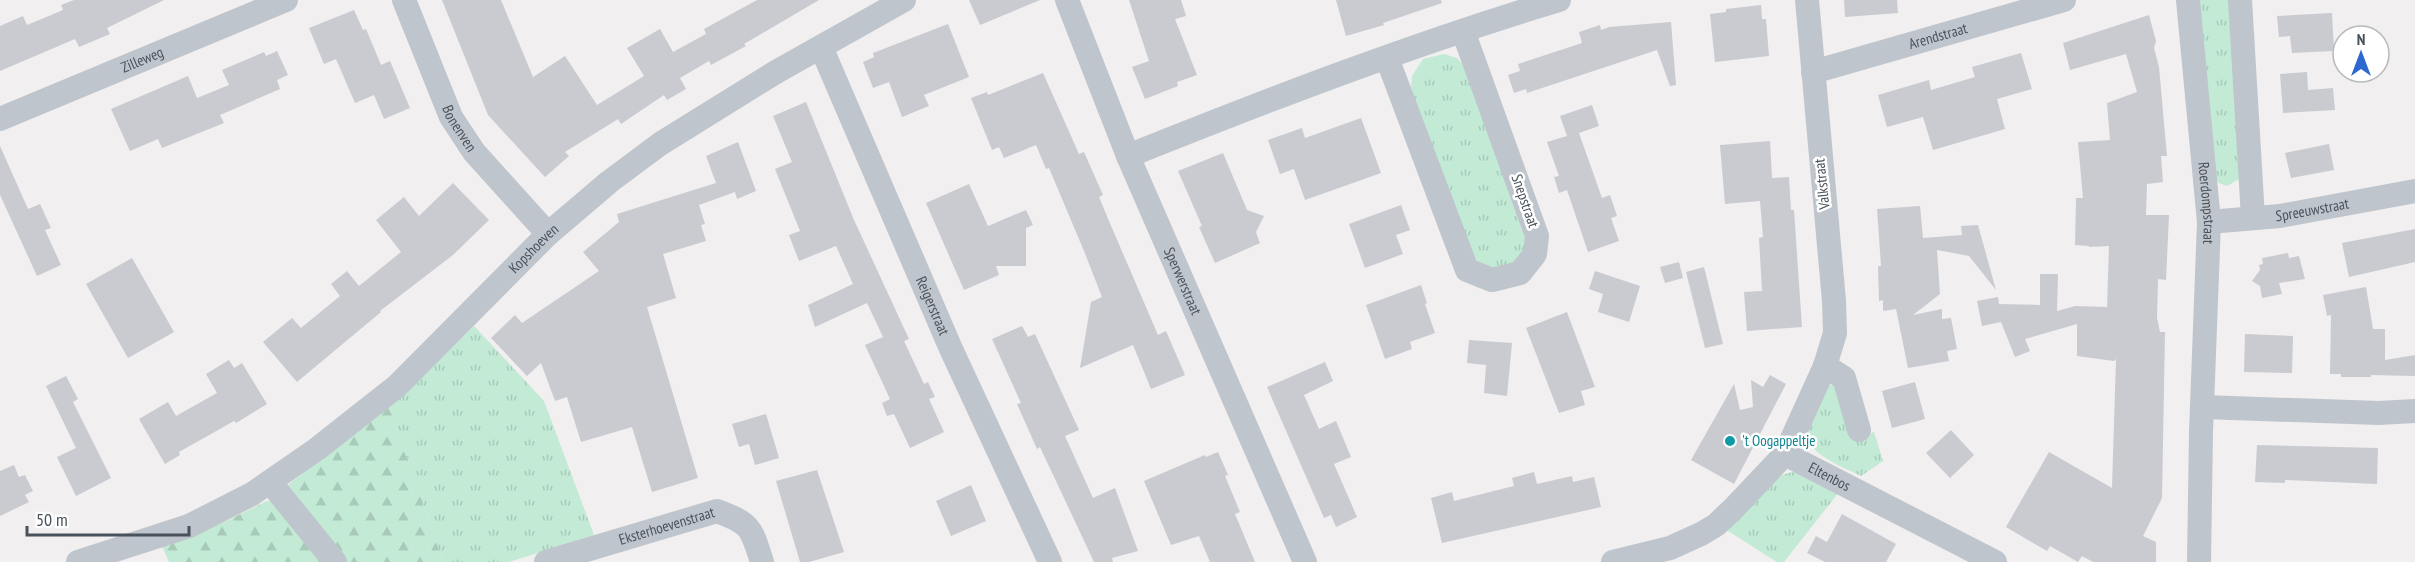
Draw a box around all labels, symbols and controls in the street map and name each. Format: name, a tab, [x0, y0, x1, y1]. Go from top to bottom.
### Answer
street label: Arendstraat	[1906, 18, 1969, 53]
north arrow	[2331, 24, 2391, 84]
text: N	[2357, 29, 2365, 49]
street label: Zilleweg	[118, 42, 166, 77]
street label: Bonenven	[438, 102, 481, 155]
street label: Valkstraat	[1809, 158, 1834, 211]
street label: Roerdompstraat	[2194, 161, 2219, 244]
street label: Snepstraat	[1508, 172, 1543, 230]
street label: Spreeuwstraat	[2275, 193, 2350, 225]
street label: Kopshoeven	[504, 219, 562, 277]
street label: Sperwerstraat	[1160, 244, 1206, 318]
street label: Reigerstraat	[912, 273, 954, 338]
place label: 't Oogappeltje	[1742, 431, 1816, 450]
marker: 't Oogappeltje	[1723, 434, 1737, 448]
street label: Eltenbos	[1805, 458, 1854, 495]
scale bar	[27, 499, 189, 537]
street label: Eksterhoevenstraat	[617, 502, 717, 549]
text: 50 m	[36, 508, 68, 531]

